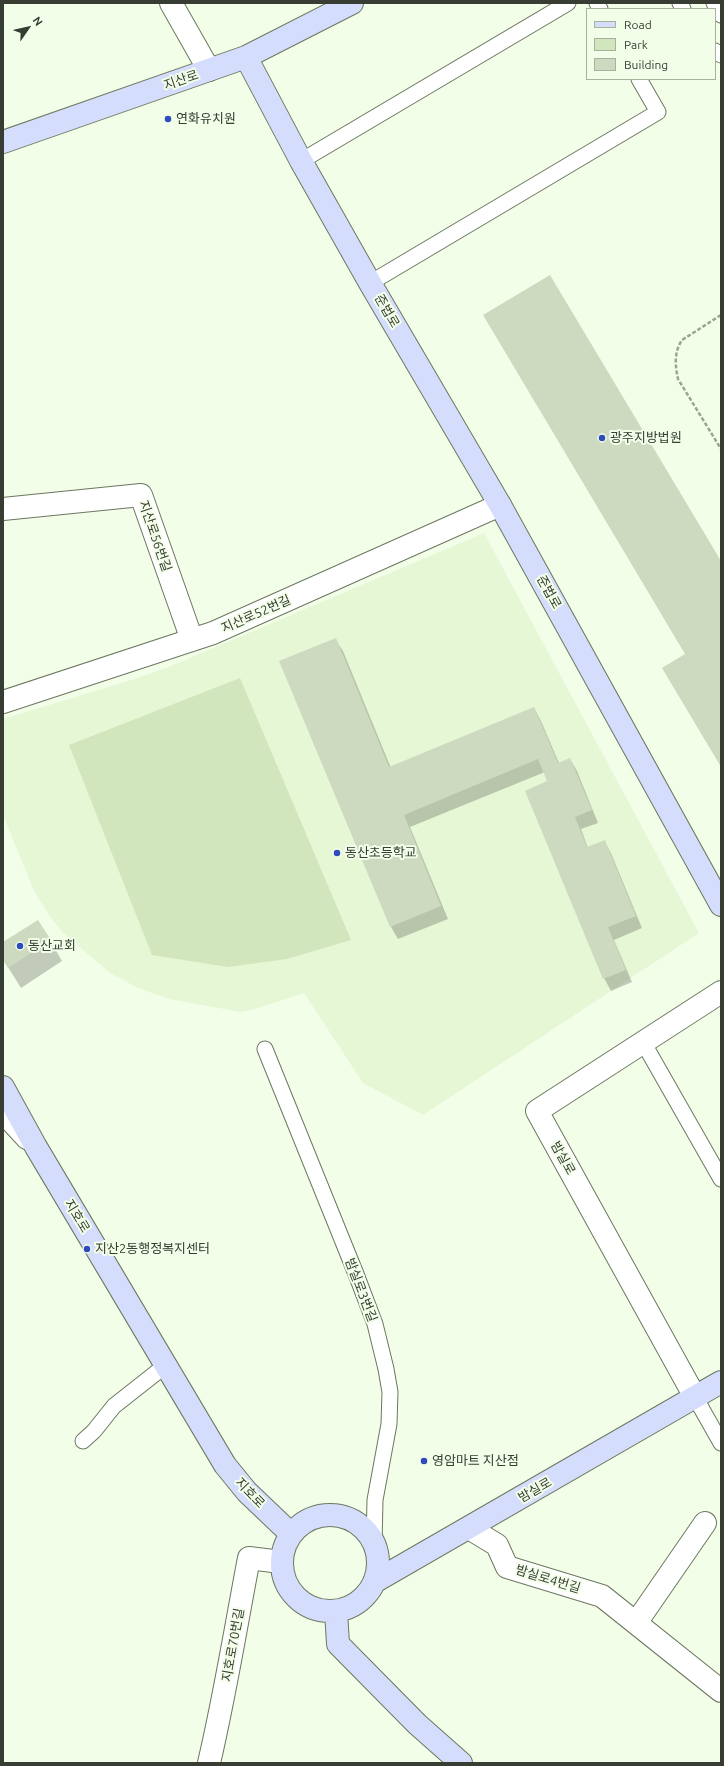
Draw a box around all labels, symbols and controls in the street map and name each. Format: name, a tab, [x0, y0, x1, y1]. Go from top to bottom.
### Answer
north arrow	[8, 8, 48, 48]
legend	[586, 8, 716, 80]
text: N	[31, 15, 45, 28]
text: Road	[624, 18, 652, 31]
text: Park	[624, 38, 648, 51]
text: Building	[624, 58, 668, 71]
street label: 지산로	[161, 67, 201, 93]
place label: 연화유치원	[176, 111, 236, 127]
marker: 연화유치원	[163, 114, 173, 124]
street label: 준법로	[371, 292, 403, 330]
place label: 광주지방법원	[610, 430, 682, 446]
marker: 광주지방법원	[597, 433, 607, 443]
street label: 지산로56번길	[136, 498, 174, 574]
street label: 준법로	[533, 573, 565, 611]
street label: 지산로52번길	[219, 592, 293, 636]
place label: 동산초등학교	[345, 845, 417, 861]
marker: 동산초등학교	[332, 848, 342, 858]
place label: 동산교회	[28, 938, 76, 954]
marker: 동산교회	[15, 941, 25, 951]
street label: 밤실로	[547, 1139, 579, 1177]
street label: 지호로	[61, 1197, 93, 1235]
place label: 지산2동행정복지센터	[95, 1241, 210, 1257]
marker: 지산2동행정복지센터	[82, 1244, 92, 1254]
street label: 밤실로3번길	[342, 1256, 380, 1324]
place label: 영암마트 지산점	[432, 1453, 519, 1469]
marker: 영암마트 지산점	[419, 1456, 429, 1466]
street label: 밤실로	[516, 1474, 554, 1506]
street label: 지호로	[232, 1475, 268, 1511]
street label: 밤실로4번길	[514, 1562, 582, 1596]
street label: 지호로70번길	[219, 1607, 247, 1683]

